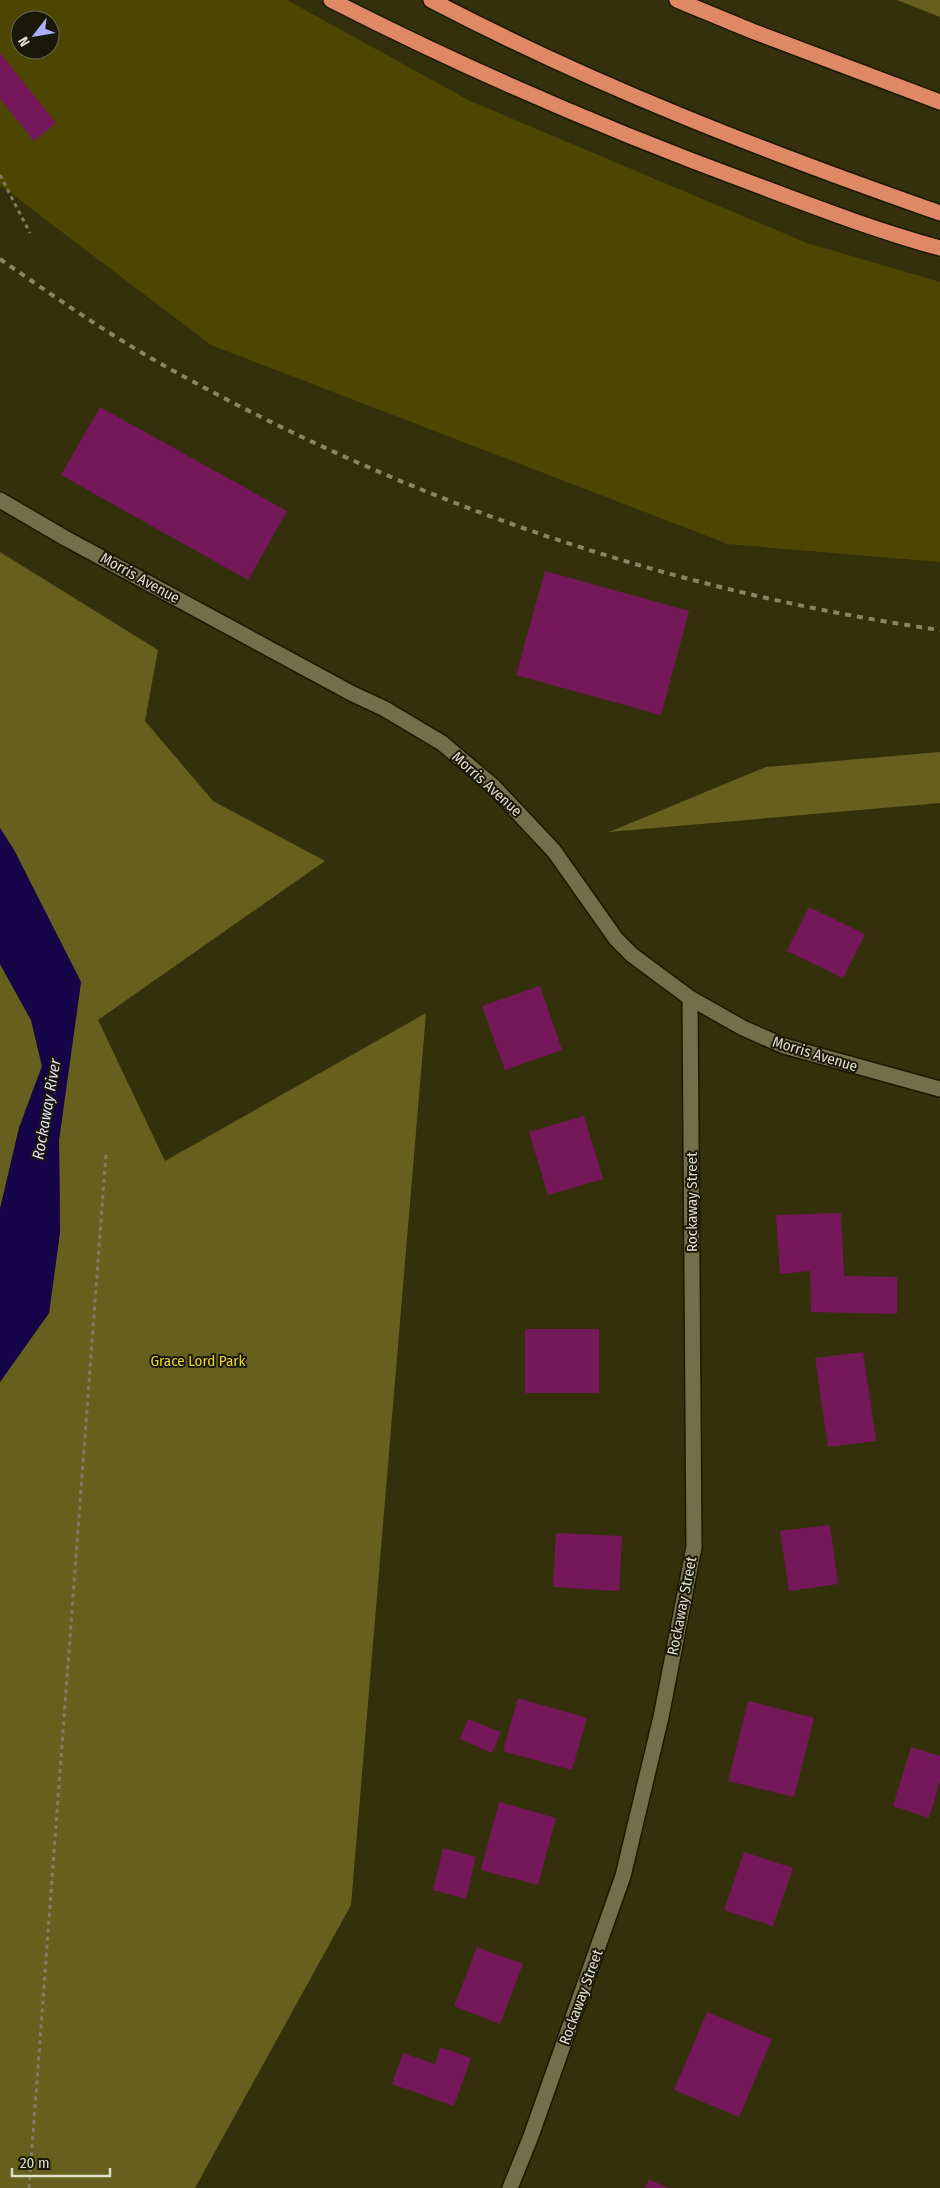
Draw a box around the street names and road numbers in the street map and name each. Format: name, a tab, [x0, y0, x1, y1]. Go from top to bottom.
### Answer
street label: Morris Avenue	[97, 549, 183, 607]
street label: Morris Avenue	[448, 748, 526, 820]
street label: Morris Avenue	[770, 1033, 860, 1075]
street label: Rockaway Street	[683, 1152, 701, 1252]
street label: Rockaway Street	[664, 1555, 700, 1657]
street label: Rockaway Street	[555, 1947, 607, 2047]

